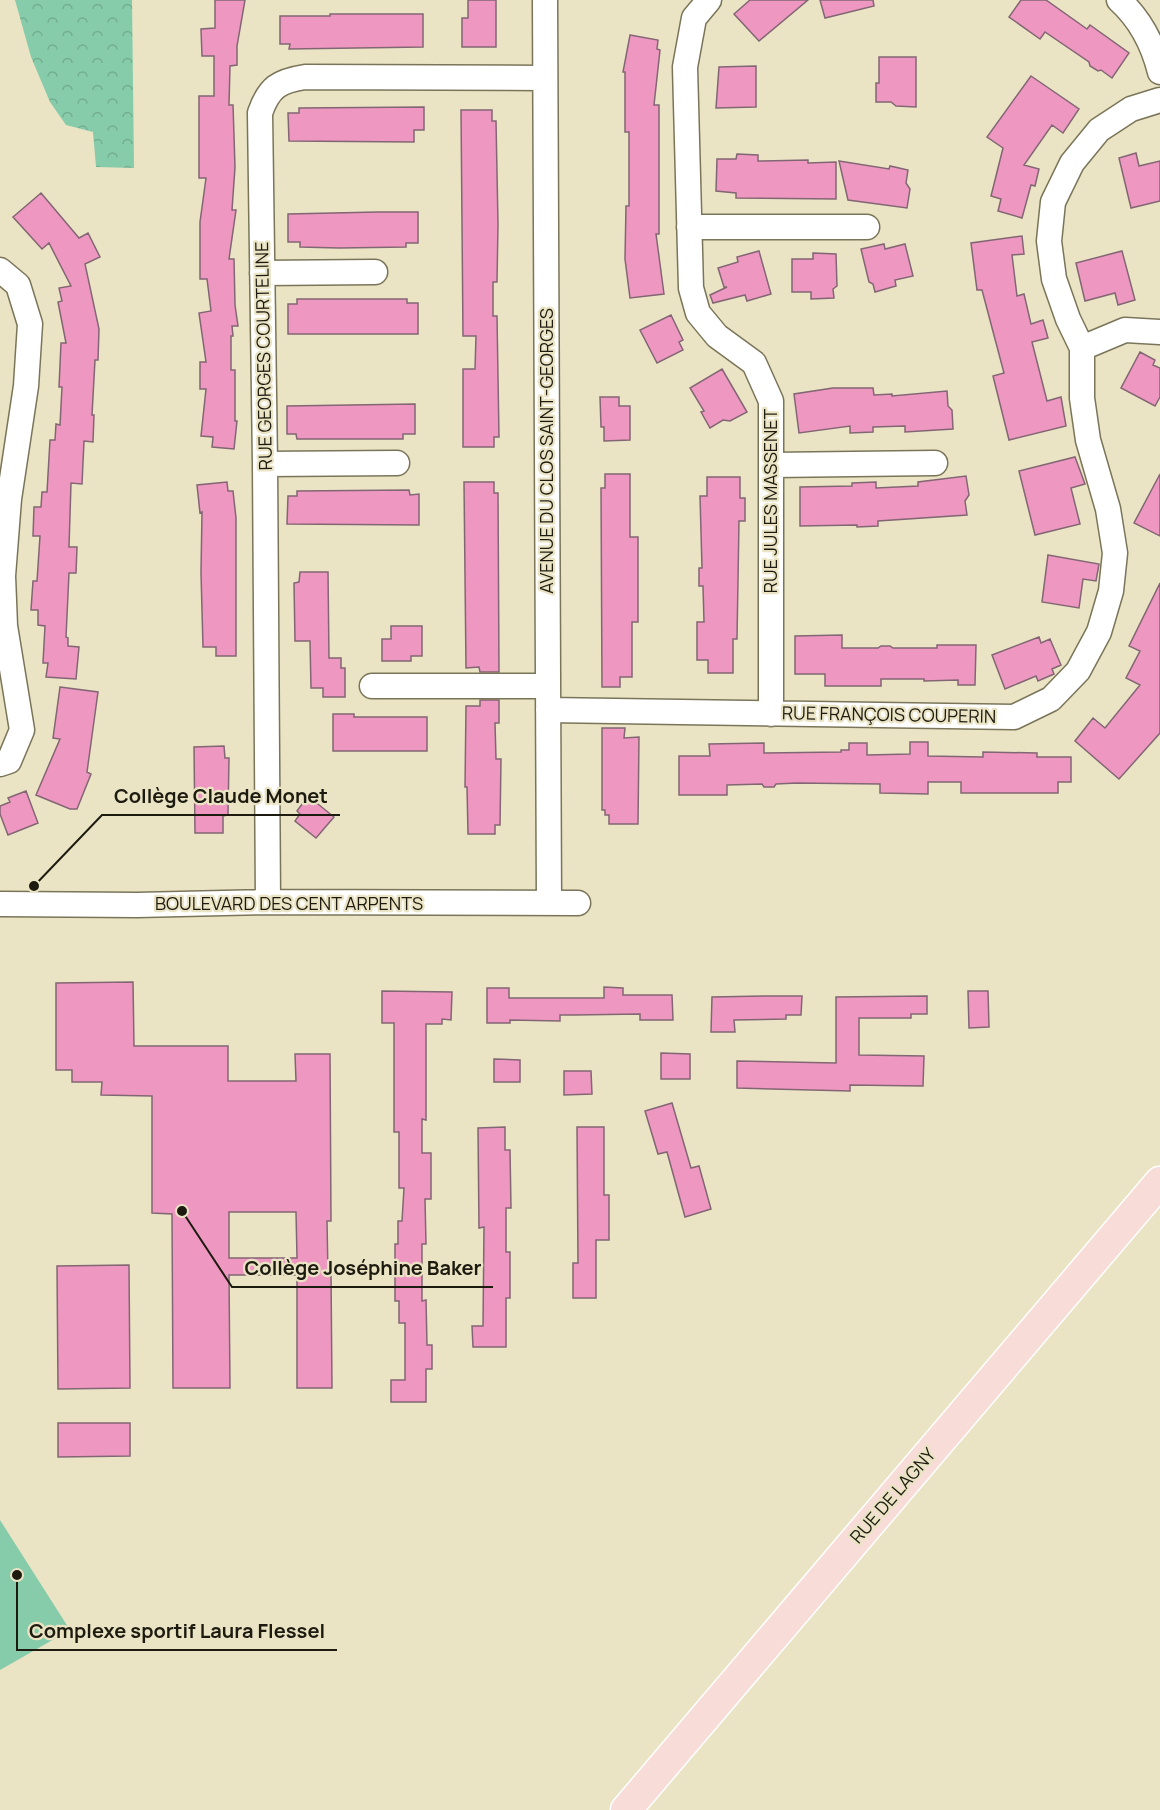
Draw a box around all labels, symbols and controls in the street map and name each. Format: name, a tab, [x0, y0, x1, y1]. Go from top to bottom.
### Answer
street label: RUE GEORGES COURTELINE	[249, 241, 277, 471]
street label: AVENUE DU CLOS SAINT-GEORGES	[534, 308, 558, 594]
street label: RUE JULES MASSENET	[758, 408, 782, 593]
street label: RUE FRANÇOIS COUPERIN	[782, 700, 996, 728]
callout: Collège Claude Monet	[102, 777, 340, 815]
text: Collège Claude Monet	[114, 782, 328, 809]
street label: BOULEVARD DES CENT ARPENTS	[155, 891, 423, 915]
callout: Collège Joséphine Baker	[232, 1249, 493, 1287]
text: Collège Joséphine Baker	[245, 1254, 482, 1281]
street label: RUE DE LAGNY	[844, 1442, 941, 1548]
callout: Complexe sportif Laura Flessel	[17, 1612, 337, 1650]
text: Complexe sportif Laura Flessel	[29, 1617, 325, 1644]

